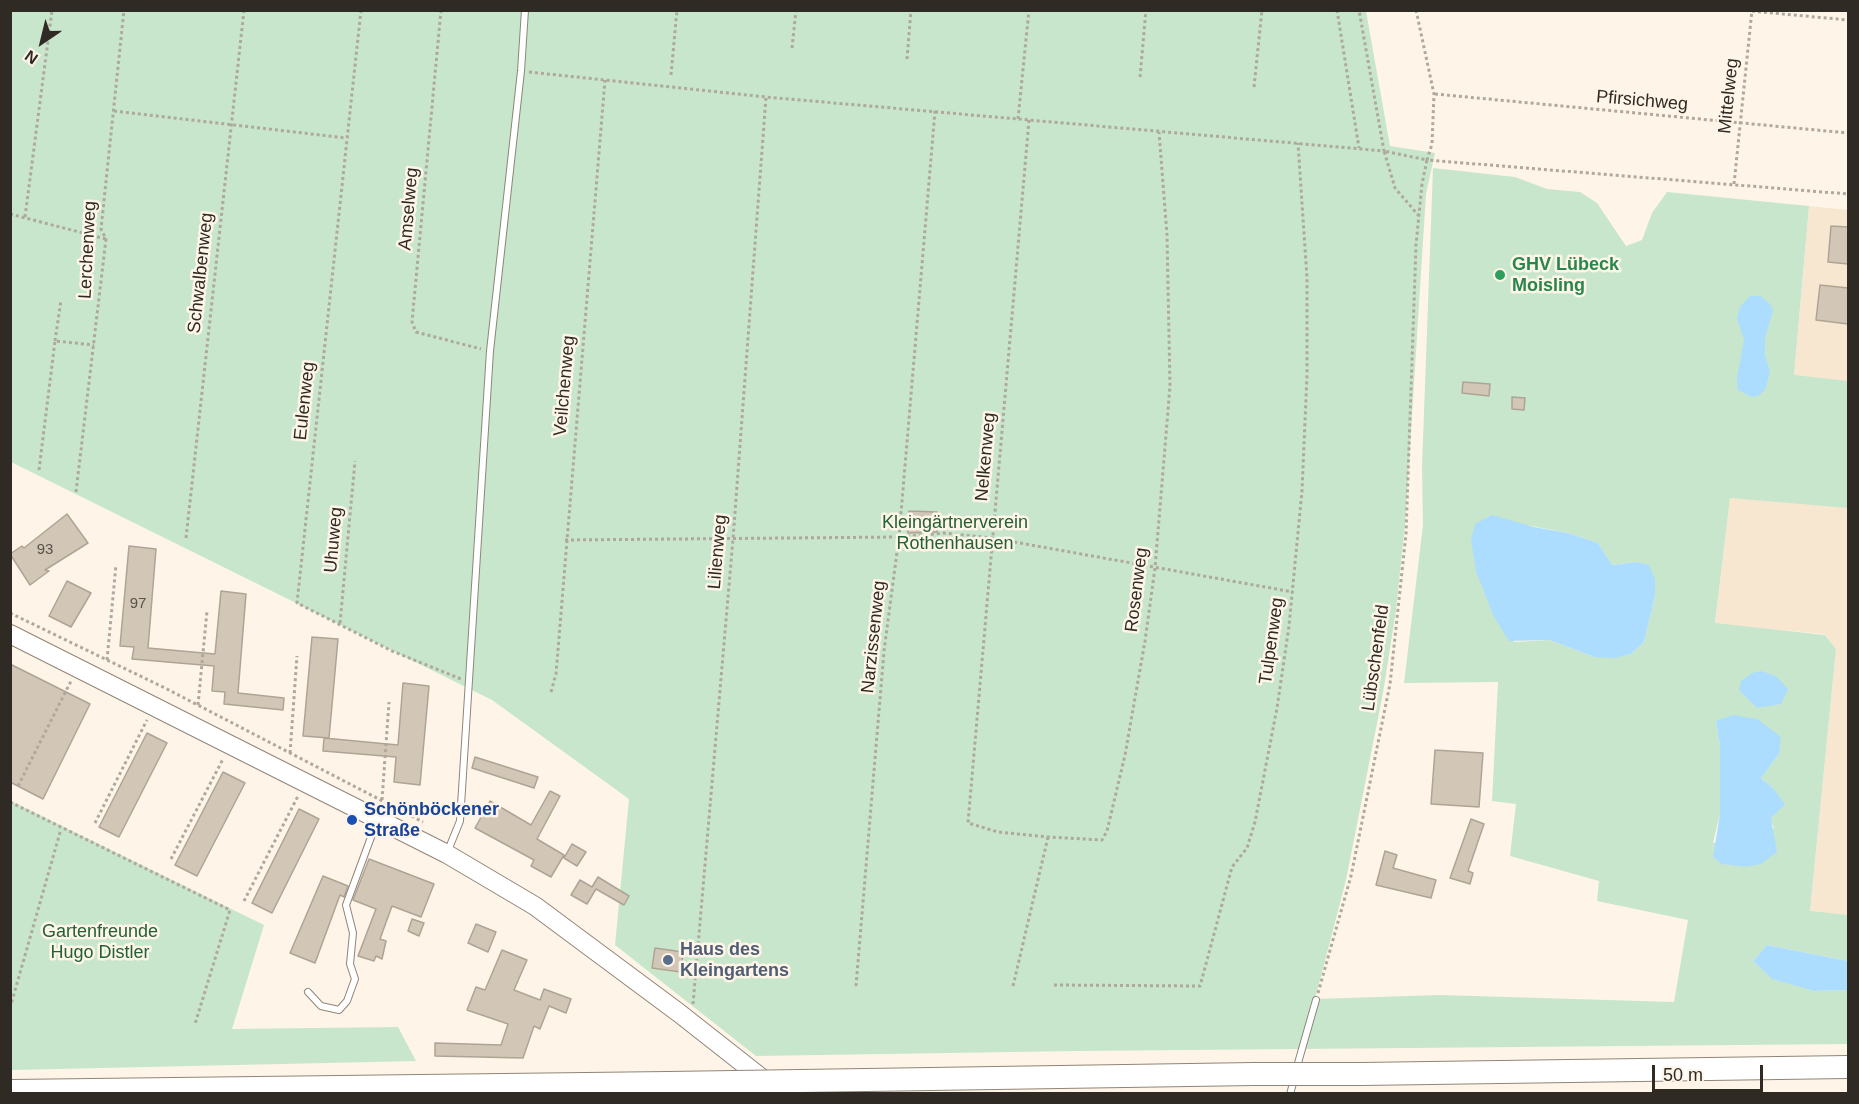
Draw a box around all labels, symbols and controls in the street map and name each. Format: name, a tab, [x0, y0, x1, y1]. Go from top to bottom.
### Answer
north arrow	[12, 12, 72, 72]
text: N	[22, 47, 41, 67]
street label: Mittelweg	[1714, 57, 1744, 135]
street label: Pfirsichweg	[1595, 86, 1689, 116]
street label: Amselweg	[395, 167, 423, 251]
street label: Lerchenweg	[75, 200, 101, 300]
street label: Schwalbenweg	[184, 212, 218, 334]
place label: GHV Lübeck Moisling	[1512, 254, 1619, 296]
marker: GHV Lübeck Moisling	[1493, 268, 1507, 282]
street label: Veilchenweg	[550, 335, 580, 437]
street label: Eulenweg	[290, 361, 320, 441]
street label: Nelkenweg	[971, 412, 1001, 502]
street label: Uhuweg	[320, 506, 348, 574]
park label: Kleingärtnerverein Rothenhausen	[882, 512, 1028, 554]
street label: Lilienweg	[704, 514, 732, 590]
house number: 93	[37, 541, 53, 559]
street label: Rosenweg	[1121, 546, 1153, 634]
street label: Narzissenweg	[857, 580, 891, 694]
house number: 97	[130, 595, 146, 613]
street label: Tulpenweg	[1255, 596, 1289, 686]
street label: Lübschenfeld	[1358, 603, 1394, 713]
place label: Schönböckener Straße	[364, 799, 499, 842]
marker: Schönböckener Straße	[345, 813, 359, 827]
park label: Gartenfreunde Hugo Distler	[42, 921, 158, 964]
place label: Haus des Kleingartens	[680, 939, 789, 982]
marker: Haus des Kleingartens	[661, 953, 675, 967]
scale bar	[1655, 1053, 1766, 1091]
text: 50 m	[1663, 1065, 1703, 1085]

